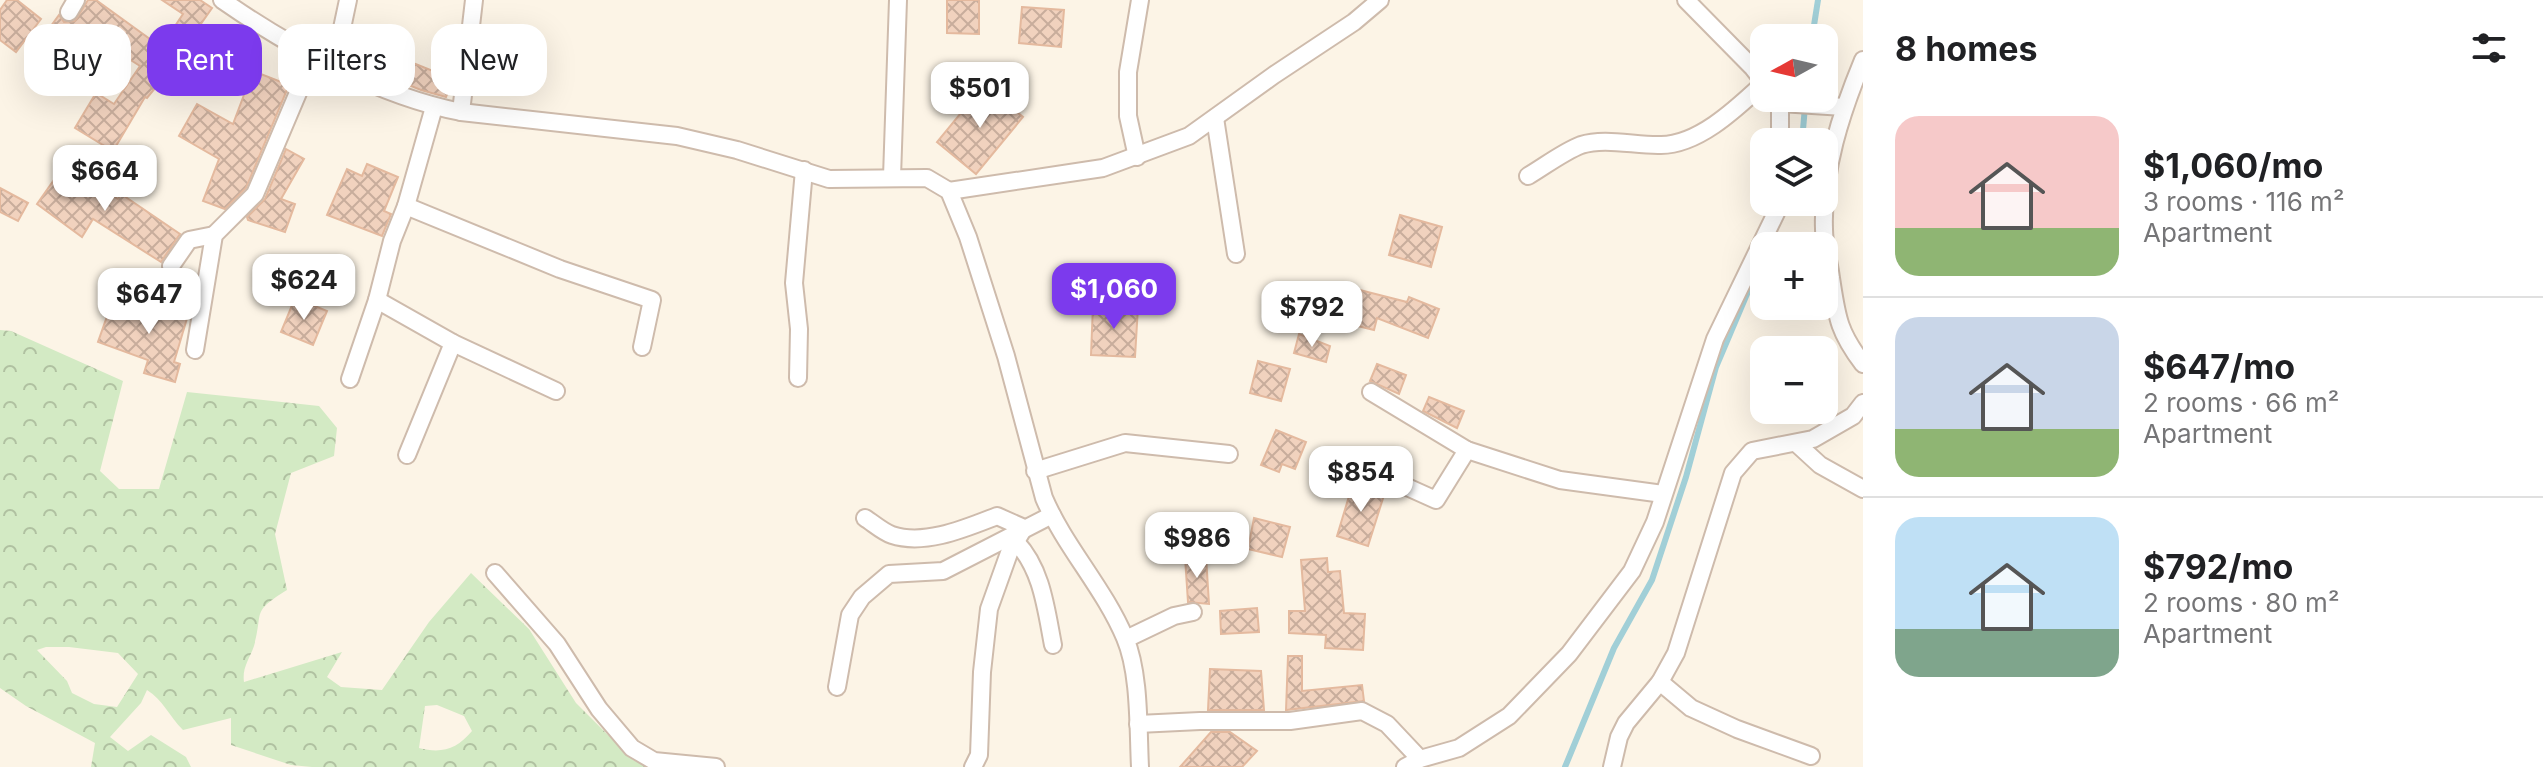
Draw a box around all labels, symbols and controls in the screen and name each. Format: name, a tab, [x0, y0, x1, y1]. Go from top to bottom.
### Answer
chip: Buy	[24, 24, 131, 96]
chip: Rent	[147, 24, 262, 96]
chip: Filters	[278, 24, 415, 96]
chip: New	[431, 24, 547, 96]
north arrow	[1750, 24, 1838, 112]
map controls	[1750, 24, 1838, 424]
icon: filters	[2467, 26, 2511, 70]
text: 8 homes	[1895, 28, 2038, 69]
pin: $501	[933, 62, 1027, 130]
text: $501	[949, 72, 1011, 103]
button: layers	[1750, 128, 1838, 216]
pin: $664	[58, 145, 152, 213]
text: $1,060/mo	[2143, 145, 2323, 186]
icon: home	[1959, 148, 2055, 244]
text: $664	[71, 155, 139, 186]
text: 3 rooms · 116 m²	[2143, 186, 2344, 217]
text: Apartment	[2143, 217, 2272, 248]
button: +	[1750, 232, 1838, 320]
pin: $624	[257, 254, 351, 322]
pin: $1,060	[1049, 263, 1179, 331]
text: $624	[270, 264, 338, 295]
pin: $647	[102, 268, 196, 336]
text: $1,060	[1070, 273, 1158, 304]
text: $647	[116, 278, 182, 309]
pin: $792	[1265, 281, 1359, 349]
text: $792	[1279, 291, 1345, 322]
button: −	[1750, 336, 1838, 424]
text: $647/mo	[2143, 346, 2295, 387]
icon: home	[1959, 349, 2055, 445]
text: 2 rooms · 66 m²	[2143, 387, 2339, 418]
text: Apartment	[2143, 418, 2272, 449]
pin: $854	[1314, 446, 1408, 514]
text: $854	[1327, 456, 1395, 487]
pin: $986	[1150, 512, 1244, 580]
text: $986	[1163, 522, 1231, 553]
text: $792/mo	[2143, 546, 2293, 587]
icon: home	[1959, 549, 2055, 645]
text: 2 rooms · 80 m²	[2143, 587, 2339, 618]
text: Apartment	[2143, 618, 2272, 649]

